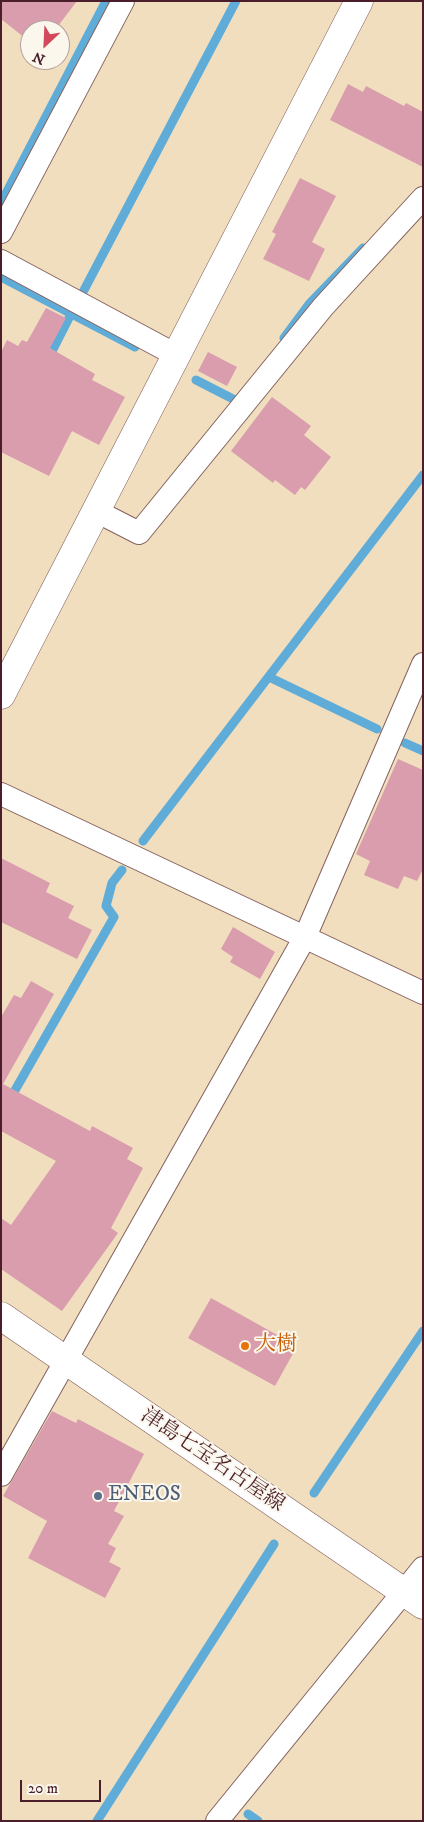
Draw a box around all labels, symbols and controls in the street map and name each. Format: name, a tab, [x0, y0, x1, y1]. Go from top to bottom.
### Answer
north arrow	[20, 20, 70, 70]
text: N	[30, 47, 48, 68]
place label: 大樹	[255, 1333, 297, 1359]
marker: 大樹	[239, 1340, 251, 1352]
street label: 津島七宝名古屋線	[135, 1404, 289, 1518]
place label: ENEOS	[108, 1483, 181, 1509]
marker: ENEOS	[92, 1490, 104, 1502]
scale bar	[22, 1770, 104, 1802]
text: 20 m	[28, 1779, 58, 1798]

